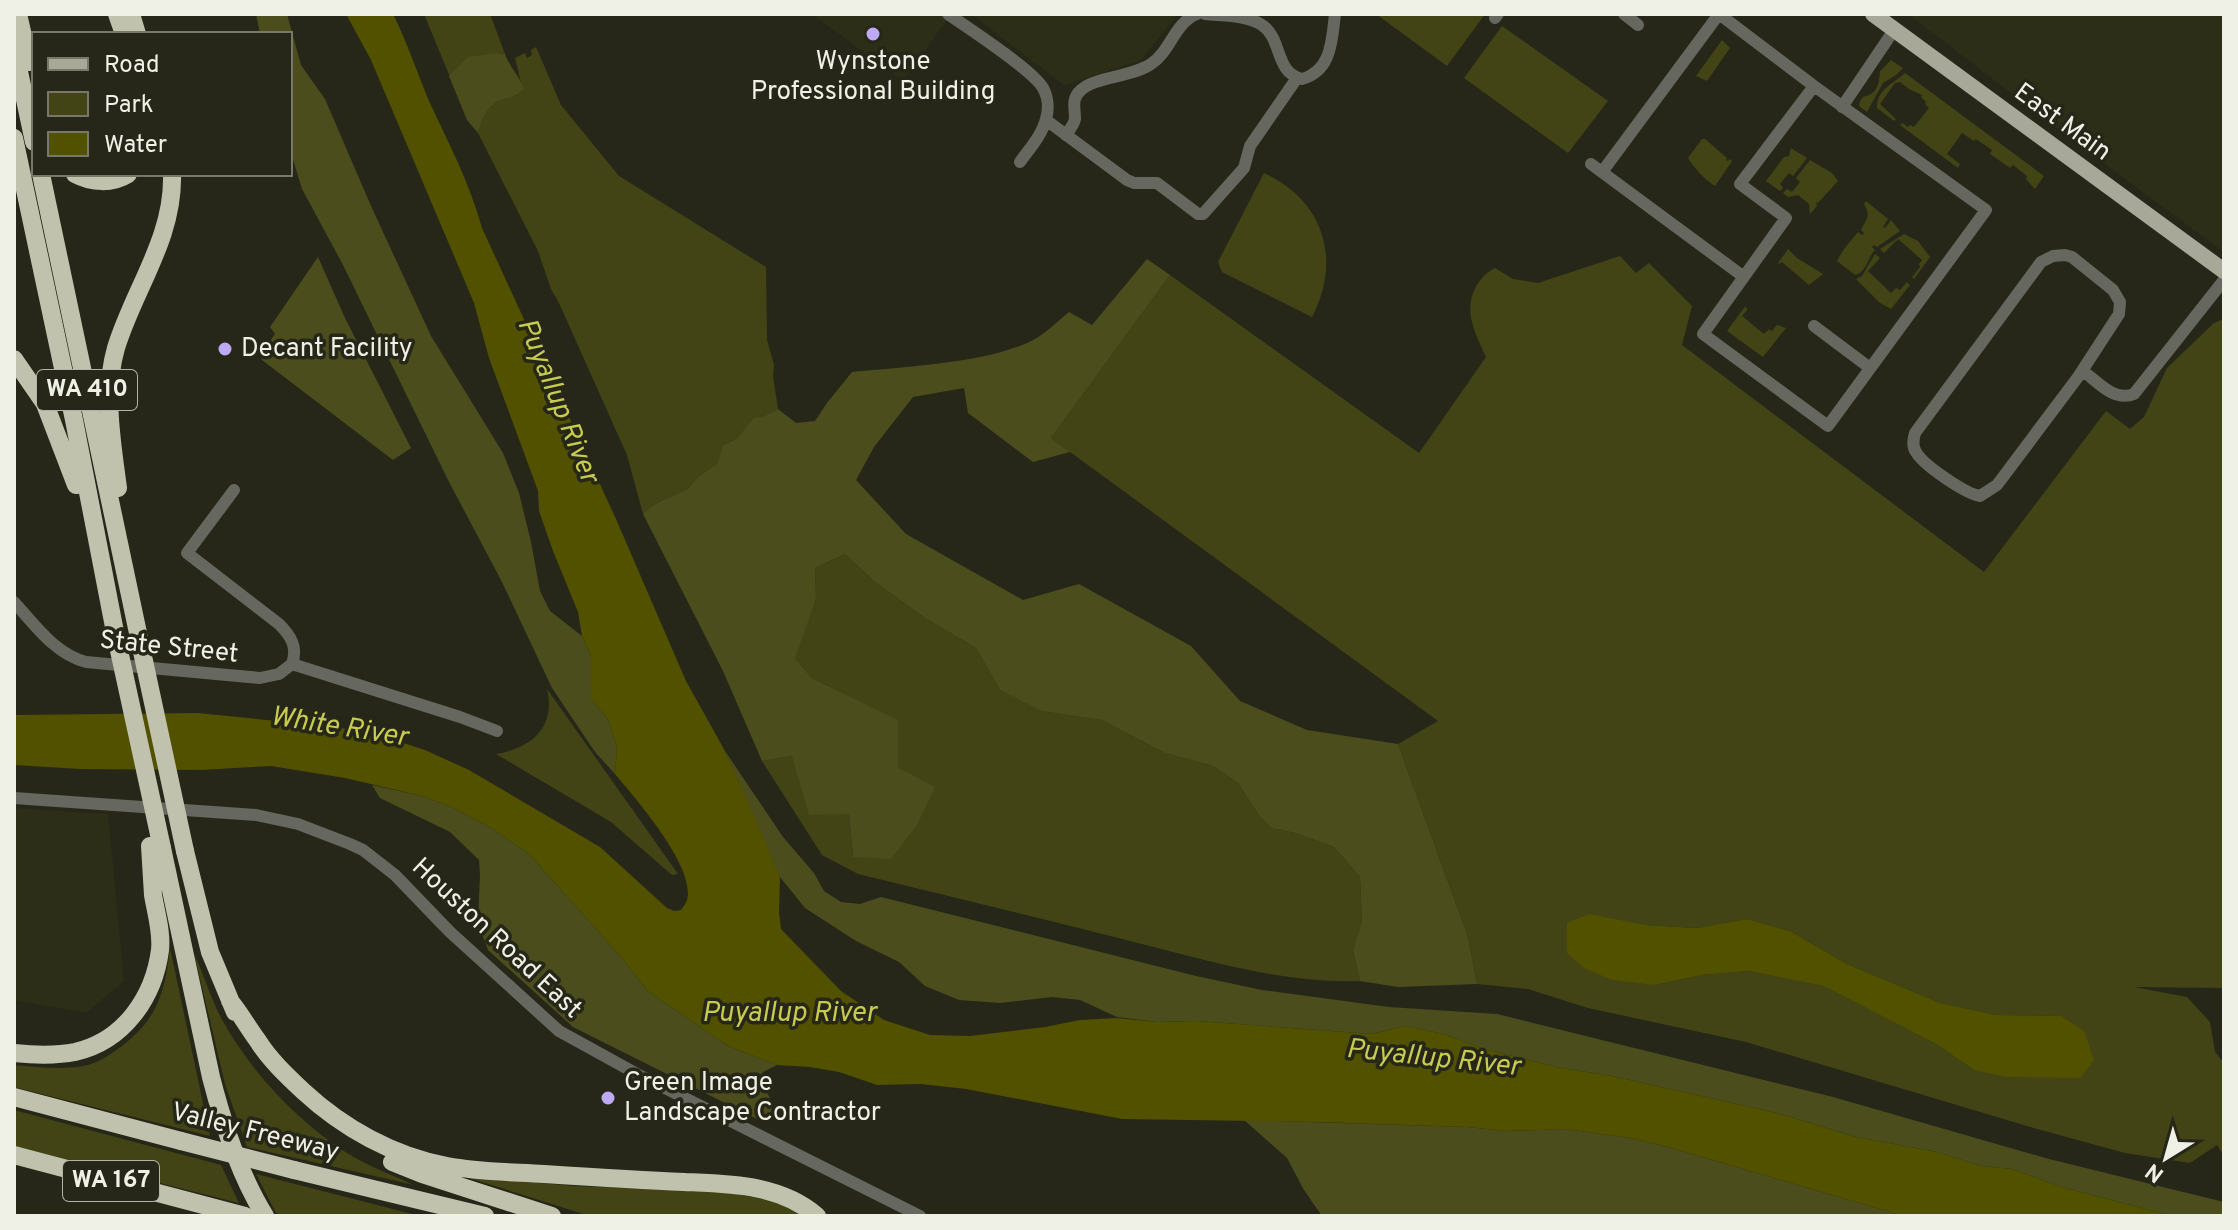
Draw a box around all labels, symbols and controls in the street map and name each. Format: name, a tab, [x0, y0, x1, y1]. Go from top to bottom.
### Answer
marker: Wynstone Professional Building	[864, 25, 882, 43]
legend	[32, 32, 292, 176]
place label: Wynstone Professional Building	[751, 46, 995, 109]
text: Road	[104, 51, 160, 81]
street label: East Main	[2007, 77, 2117, 169]
text: Park	[104, 91, 154, 121]
text: Water	[104, 131, 167, 161]
water label: Puyallup River	[508, 313, 607, 491]
place label: Decant Facility	[241, 333, 413, 366]
marker: Decant Facility	[216, 340, 234, 358]
road number: WA 410	[37, 370, 137, 410]
street label: State Street	[98, 624, 240, 672]
water label: White River	[268, 699, 412, 757]
street label: Houston Road East	[404, 851, 588, 1027]
water label: Puyallup River	[702, 996, 879, 1032]
water label: Puyallup River	[1344, 1032, 1524, 1086]
place label: Green Image Landscape Contractor	[624, 1067, 881, 1130]
marker: Green Image Landscape Contractor	[599, 1089, 617, 1107]
street label: Valley Freeway	[168, 1096, 342, 1170]
north arrow	[2126, 1118, 2206, 1198]
text: N	[2141, 1156, 2170, 1188]
road number: WA 167	[63, 1161, 159, 1201]

